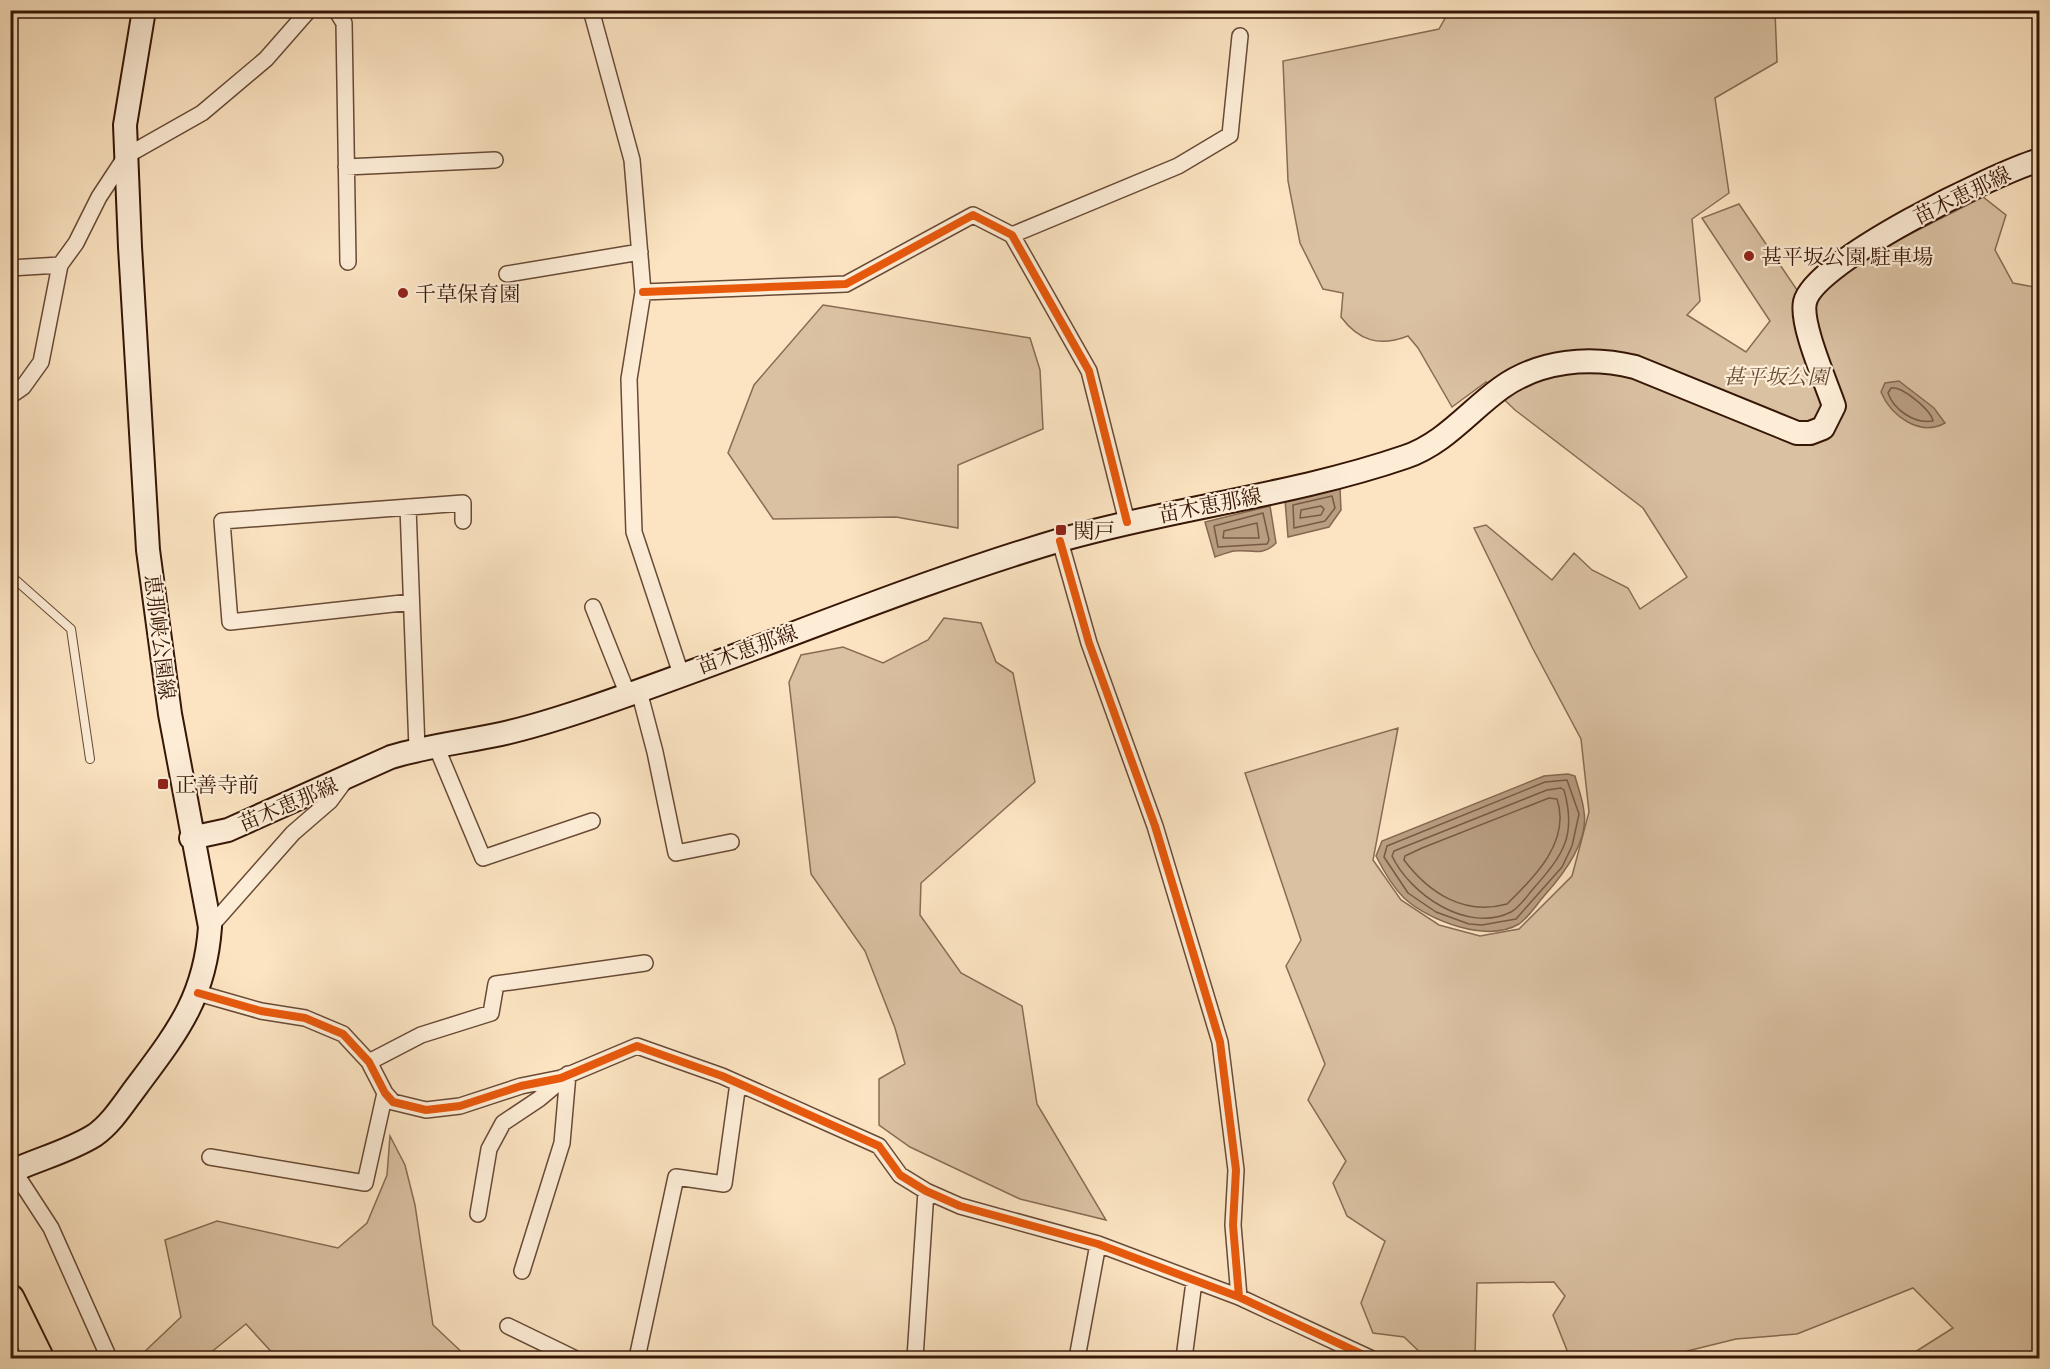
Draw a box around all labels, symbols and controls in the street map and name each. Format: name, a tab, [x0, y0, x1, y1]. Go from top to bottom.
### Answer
street label: 苗木恵那線	[1909, 160, 2015, 230]
place label: 甚平坂公園 駐車場	[1761, 243, 1933, 270]
marker: 甚平坂公園 駐車場	[1742, 249, 1756, 263]
place label: 千草保育園	[415, 280, 520, 307]
marker: 千草保育園	[396, 286, 410, 300]
park label: 甚平坂公園	[1724, 363, 1831, 390]
street label: 苗木恵那線	[1156, 482, 1264, 528]
place label: 関戸	[1073, 517, 1115, 544]
marker: 関戸	[1054, 523, 1068, 537]
street label: 恵那峡公園線	[139, 573, 181, 701]
street label: 苗木恵那線	[693, 618, 801, 680]
place label: 正善寺前	[175, 771, 259, 798]
street label: 苗木恵那線	[234, 771, 342, 837]
marker: 正善寺前	[156, 777, 170, 791]

